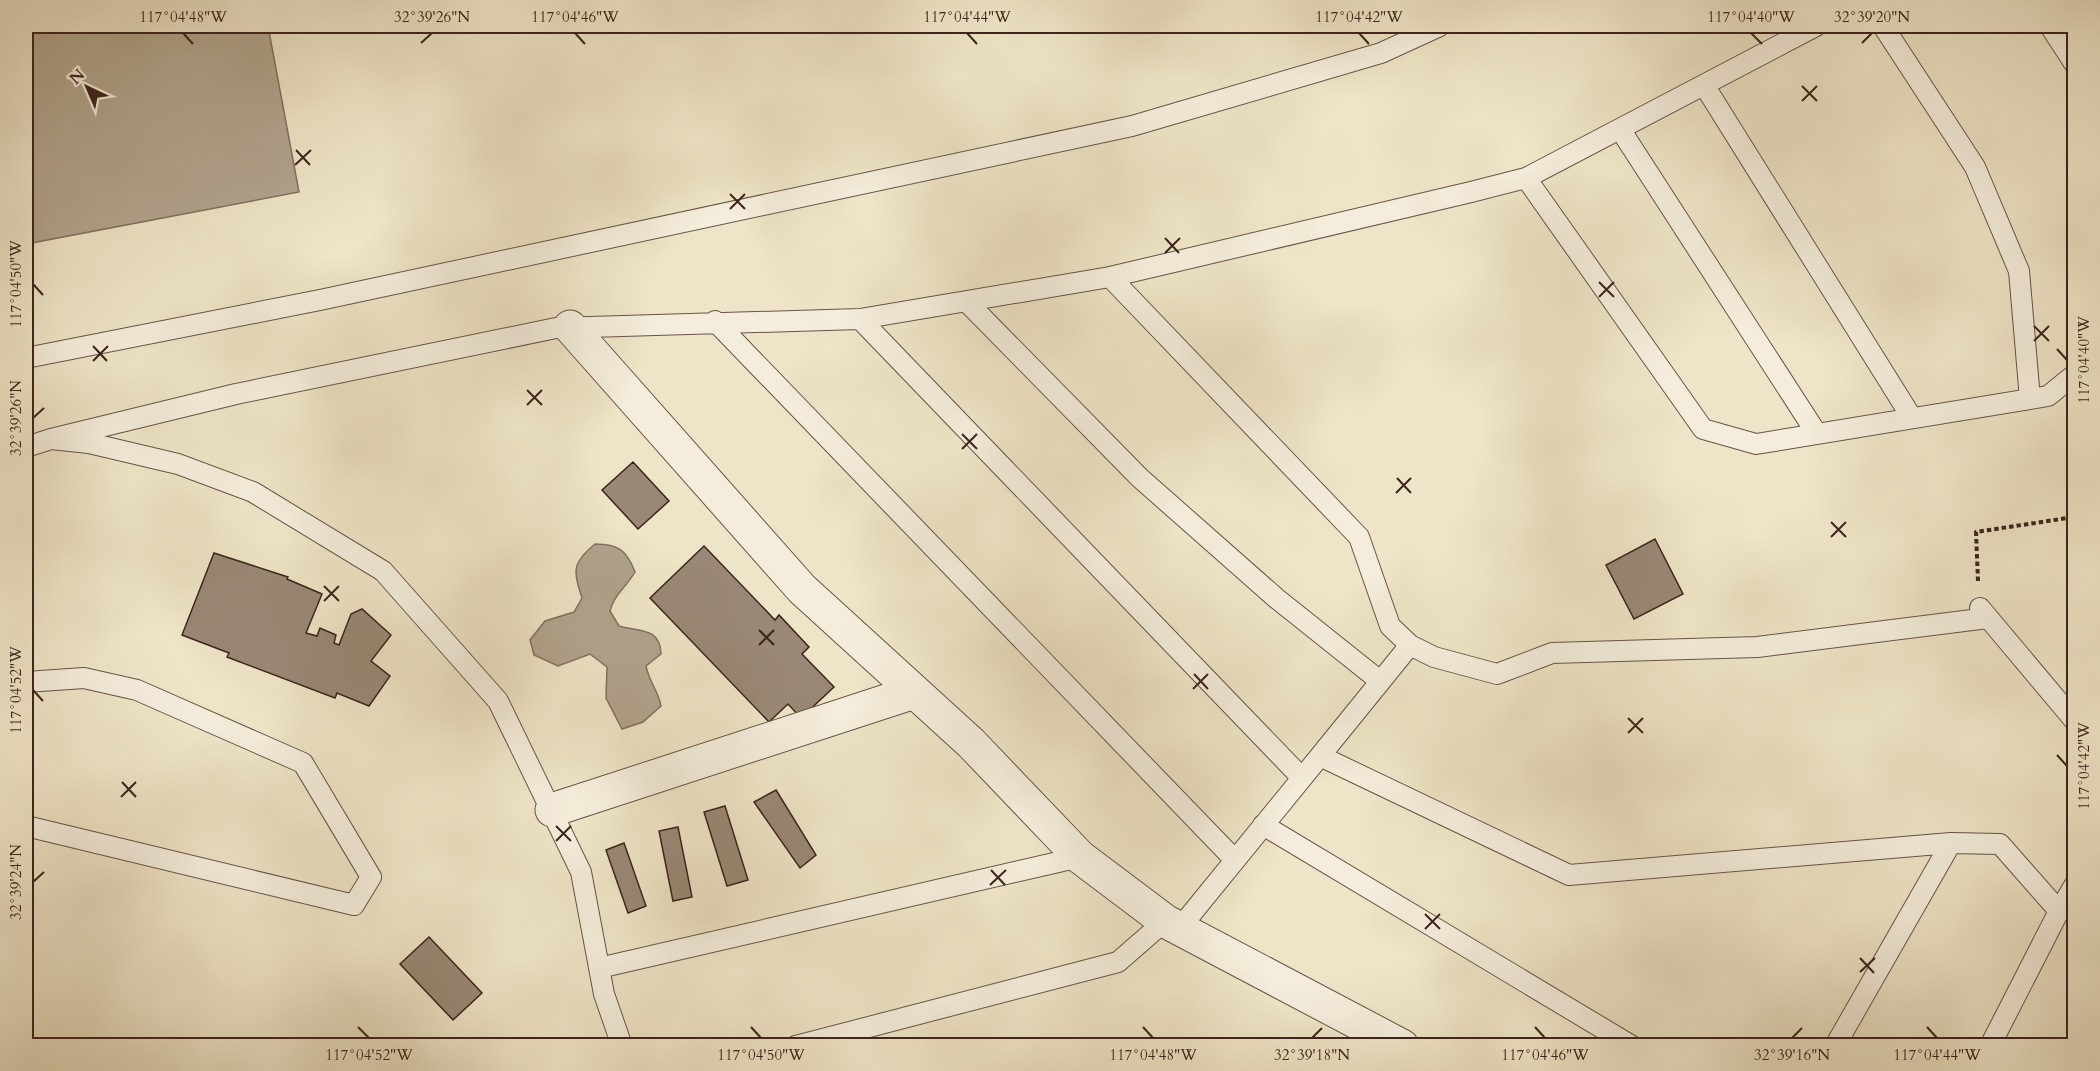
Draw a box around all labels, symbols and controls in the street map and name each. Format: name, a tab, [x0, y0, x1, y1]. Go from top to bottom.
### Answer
text: 117°04'48"W	[139, 7, 227, 27]
text: 32°39'26"N	[394, 7, 470, 27]
text: 117°04'46"W	[531, 7, 619, 27]
text: 117°04'44"W	[923, 7, 1011, 27]
text: 117°04'42"W	[1315, 7, 1403, 27]
text: 117°04'40"W	[1707, 7, 1795, 27]
text: 32°39'20"N	[1834, 7, 1910, 27]
north arrow	[57, 57, 117, 117]
text: N	[65, 64, 90, 90]
text: 117°04'50"W	[6, 240, 26, 328]
text: 117°04'40"W	[2074, 316, 2094, 404]
text: 32°39'26"N	[6, 380, 26, 456]
text: 117°04'52"W	[6, 646, 26, 734]
text: 117°04'42"W	[2074, 722, 2094, 810]
text: 32°39'24"N	[6, 844, 26, 920]
text: 117°04'52"W	[325, 1045, 413, 1065]
text: 117°04'50"W	[717, 1045, 805, 1065]
text: 117°04'48"W	[1109, 1045, 1197, 1065]
text: 32°39'18"N	[1274, 1045, 1350, 1065]
text: 117°04'46"W	[1501, 1045, 1589, 1065]
text: 32°39'16"N	[1754, 1045, 1830, 1065]
text: 117°04'44"W	[1893, 1045, 1981, 1065]

